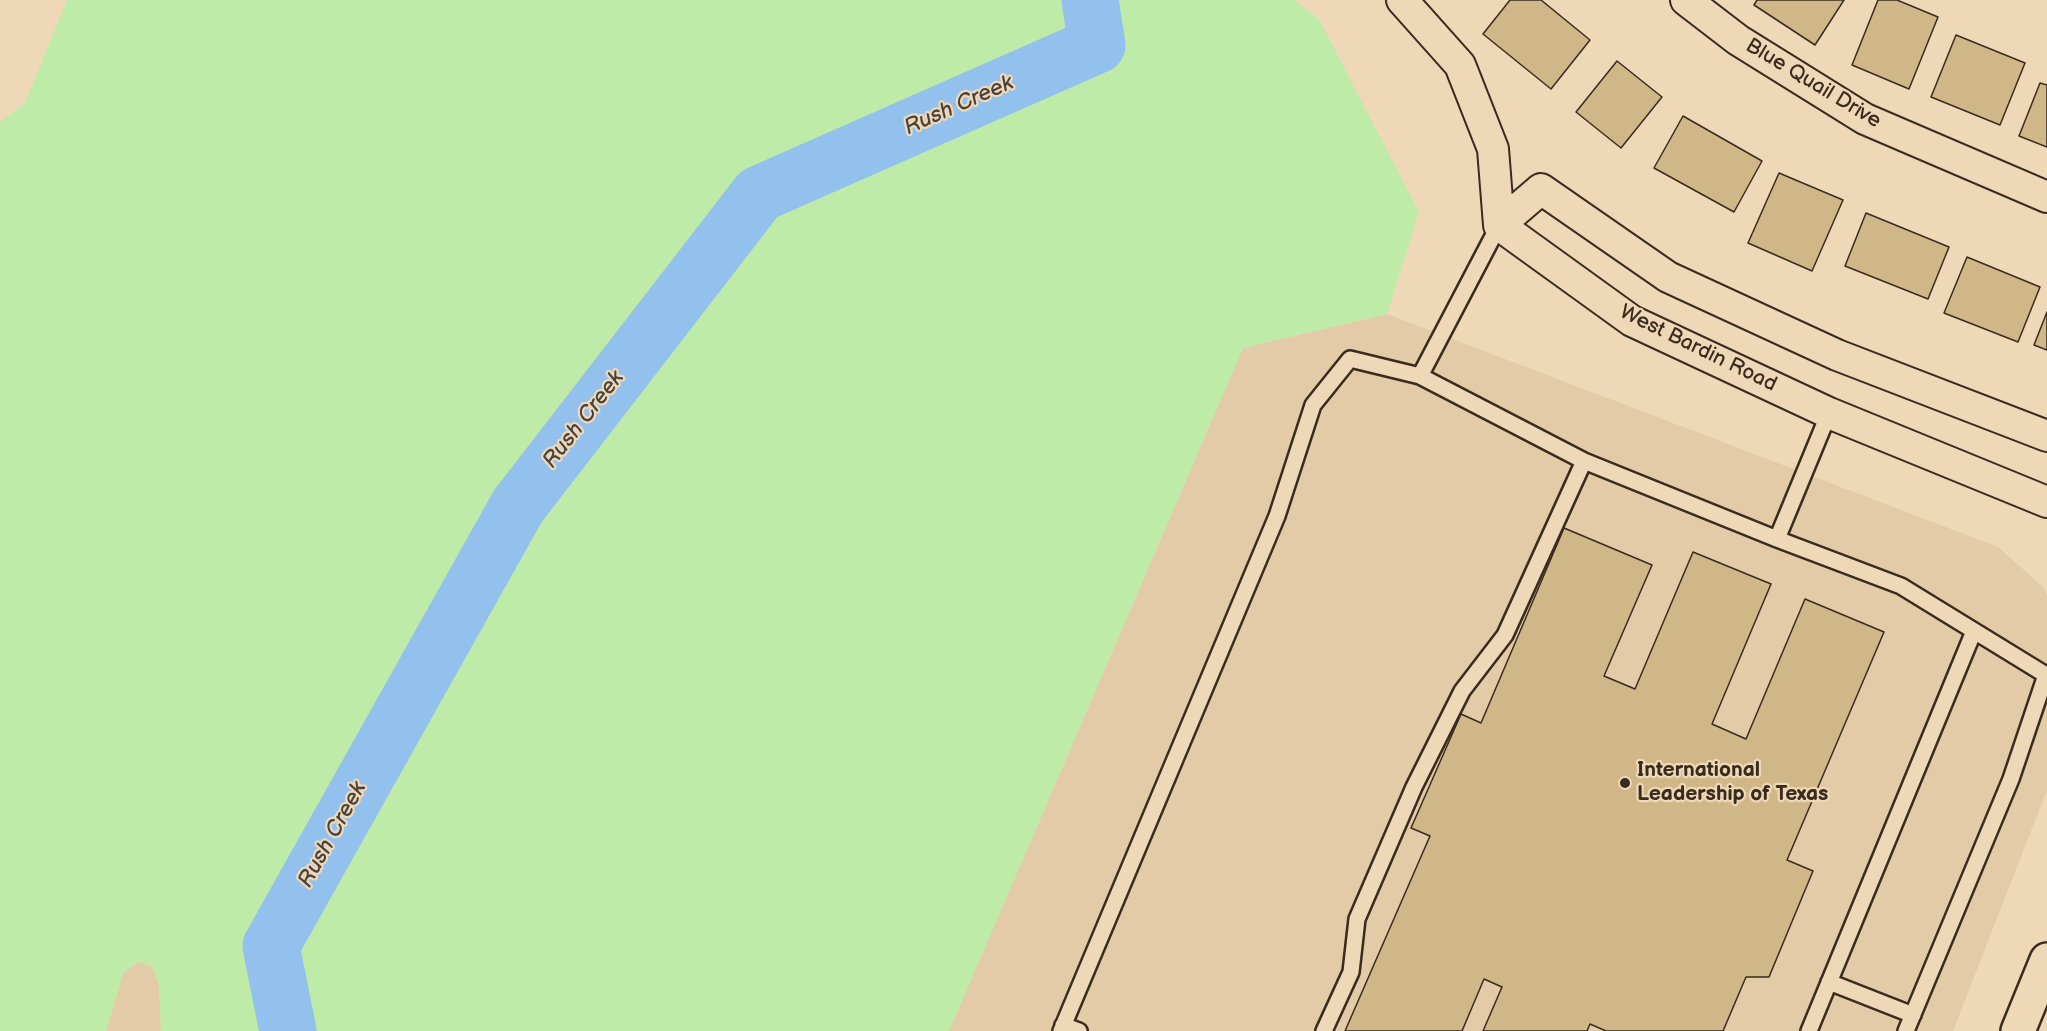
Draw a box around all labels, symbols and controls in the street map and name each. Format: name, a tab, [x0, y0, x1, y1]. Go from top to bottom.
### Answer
street label: Blue Quail Drive	[1741, 34, 1885, 134]
water label: Rush Creek	[900, 70, 1018, 142]
street label: West Bardin Road	[1615, 300, 1781, 398]
water label: Rush Creek	[538, 366, 630, 474]
place label: International Leadership of Texas	[1637, 758, 1828, 808]
marker: International Leadership of Texas	[1618, 776, 1632, 790]
water label: Rush Creek	[293, 778, 373, 892]

